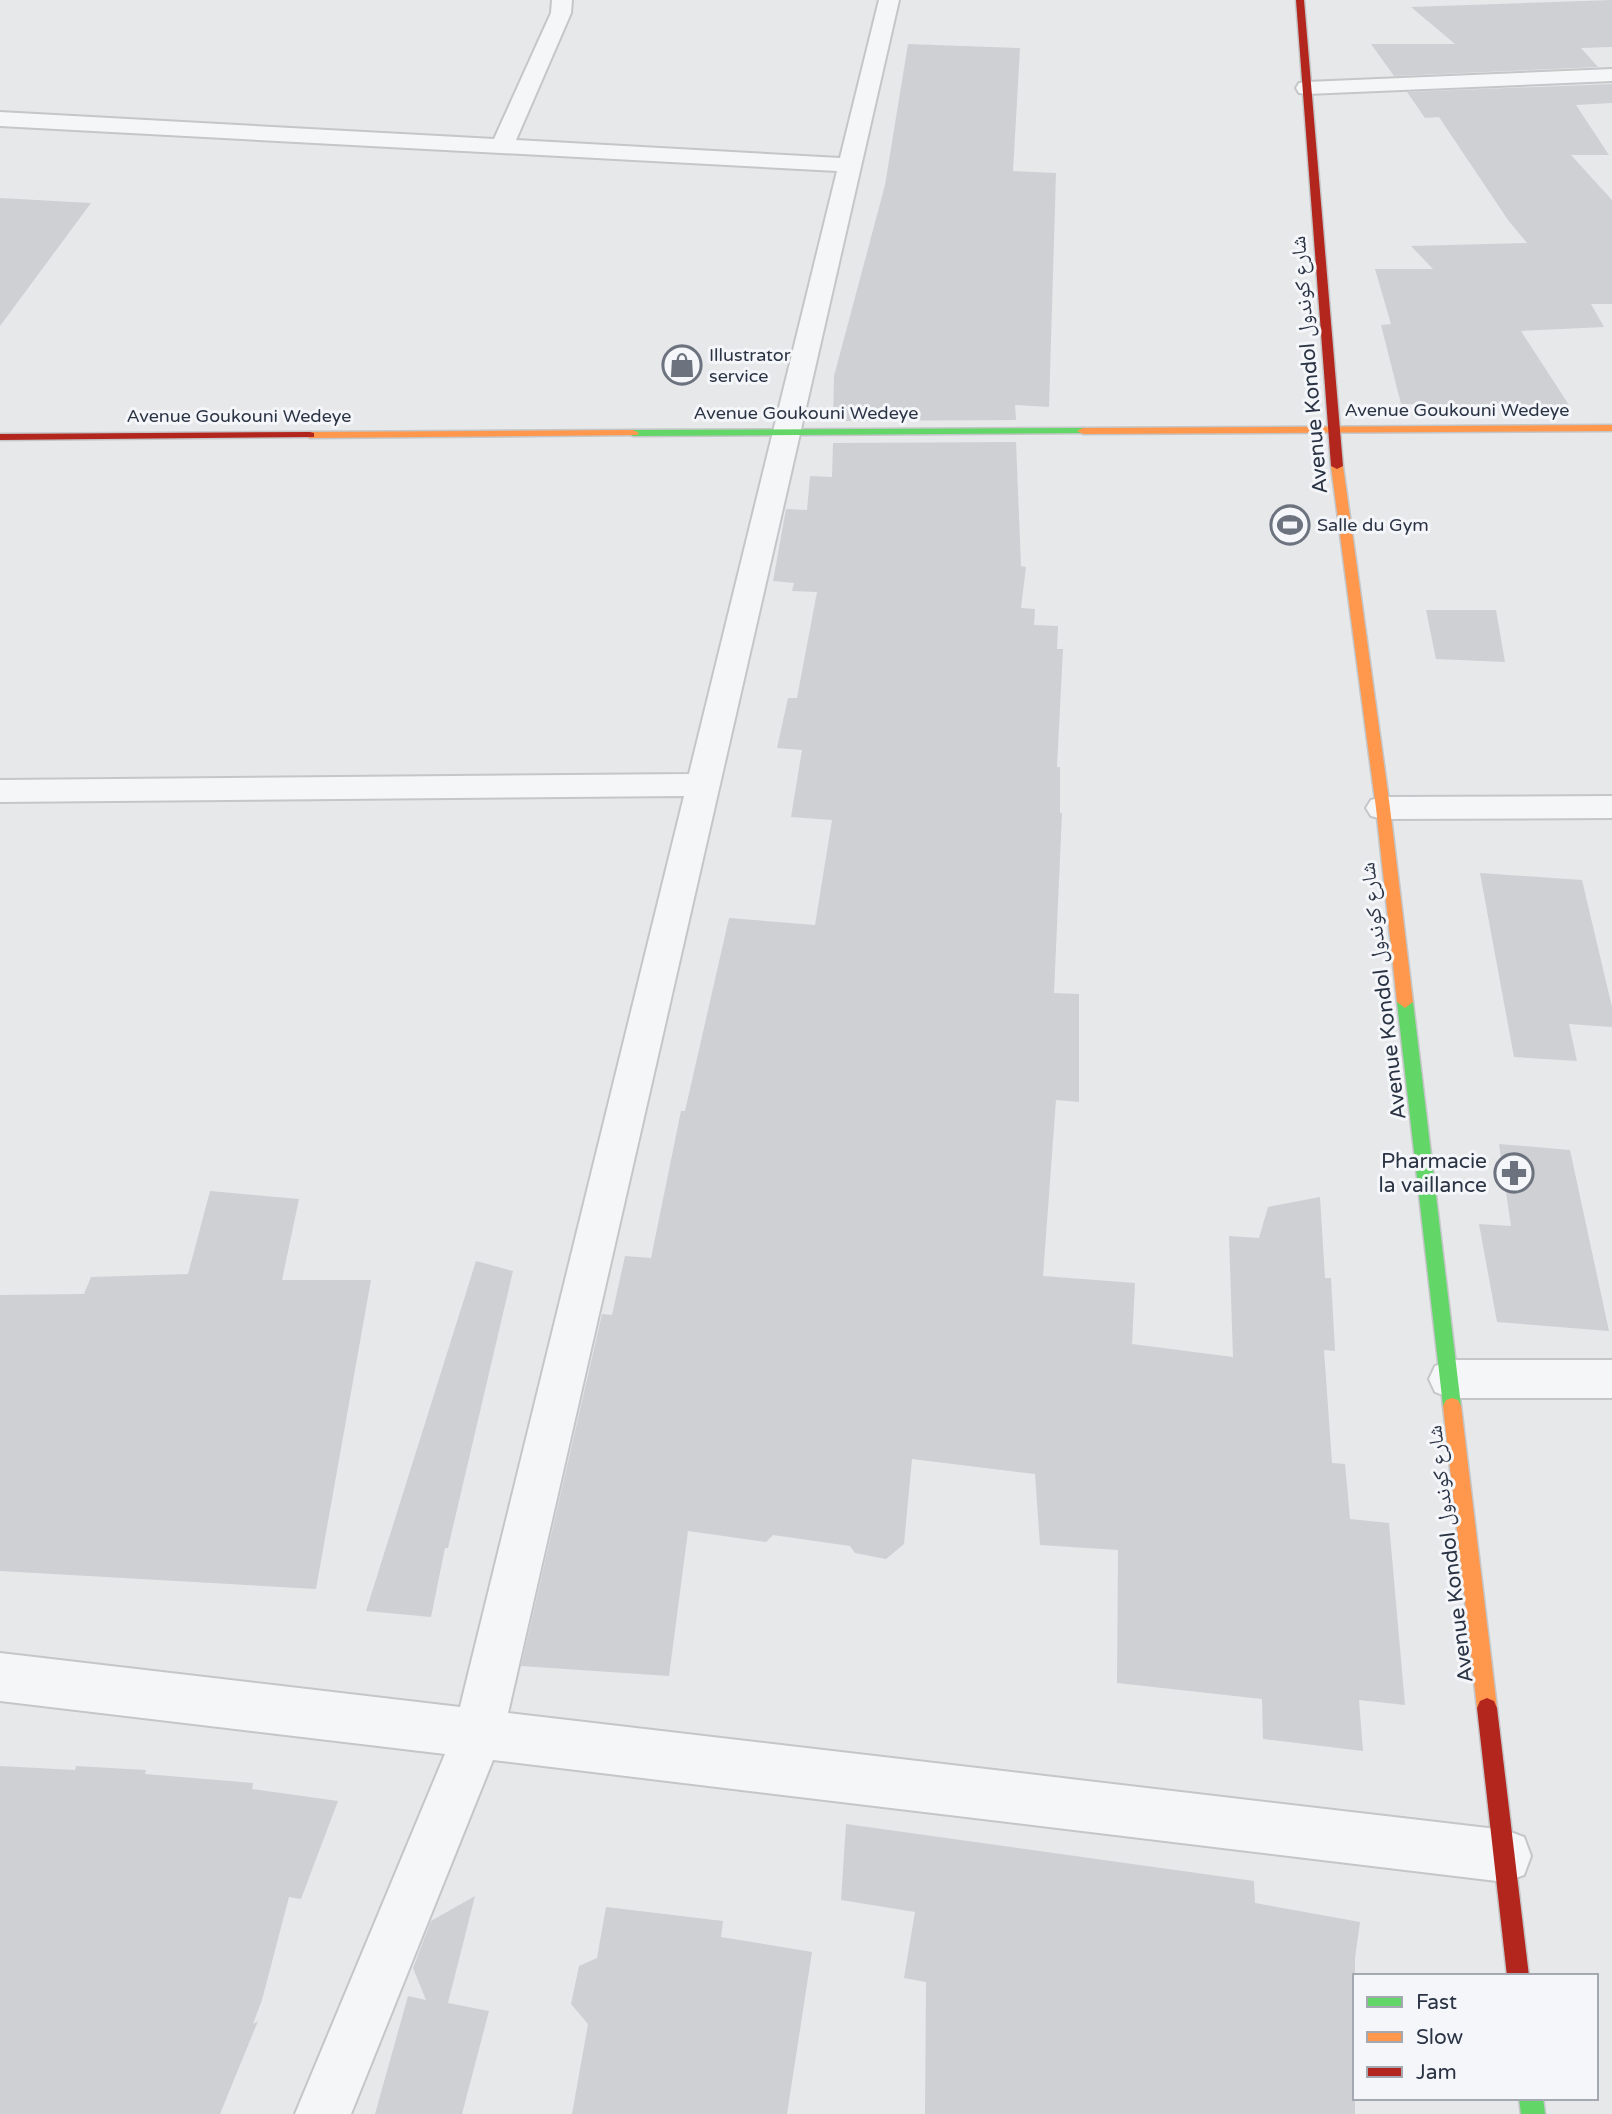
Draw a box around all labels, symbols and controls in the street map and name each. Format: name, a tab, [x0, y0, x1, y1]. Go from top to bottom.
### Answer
street label: Avenue Kondol شارع كوندول	[1286, 235, 1333, 495]
shop icon: Illustrator service	[661, 344, 703, 386]
place label: Illustrator service	[709, 344, 791, 387]
street label: Avenue Goukouni Wedeye	[1344, 399, 1570, 421]
street label: Avenue Goukouni Wedeye	[693, 402, 919, 424]
street label: Avenue Goukouni Wedeye	[126, 405, 352, 427]
sports icon: Salle du Gym	[1269, 504, 1311, 546]
place label: Salle du Gym	[1317, 514, 1429, 536]
street label: Avenue Kondol شارع كوندول	[1355, 861, 1412, 1121]
place label: Pharmacie la vaillance	[1378, 1149, 1487, 1198]
pharmacy icon: Pharmacie la vaillance	[1493, 1152, 1535, 1194]
street label: Avenue Kondol شارع كوندول	[1422, 1424, 1479, 1684]
legend	[1353, 1974, 1598, 2100]
text: Fast	[1416, 1990, 1457, 2015]
text: Slow	[1416, 2025, 1464, 2050]
text: Jam	[1416, 2060, 1457, 2085]

